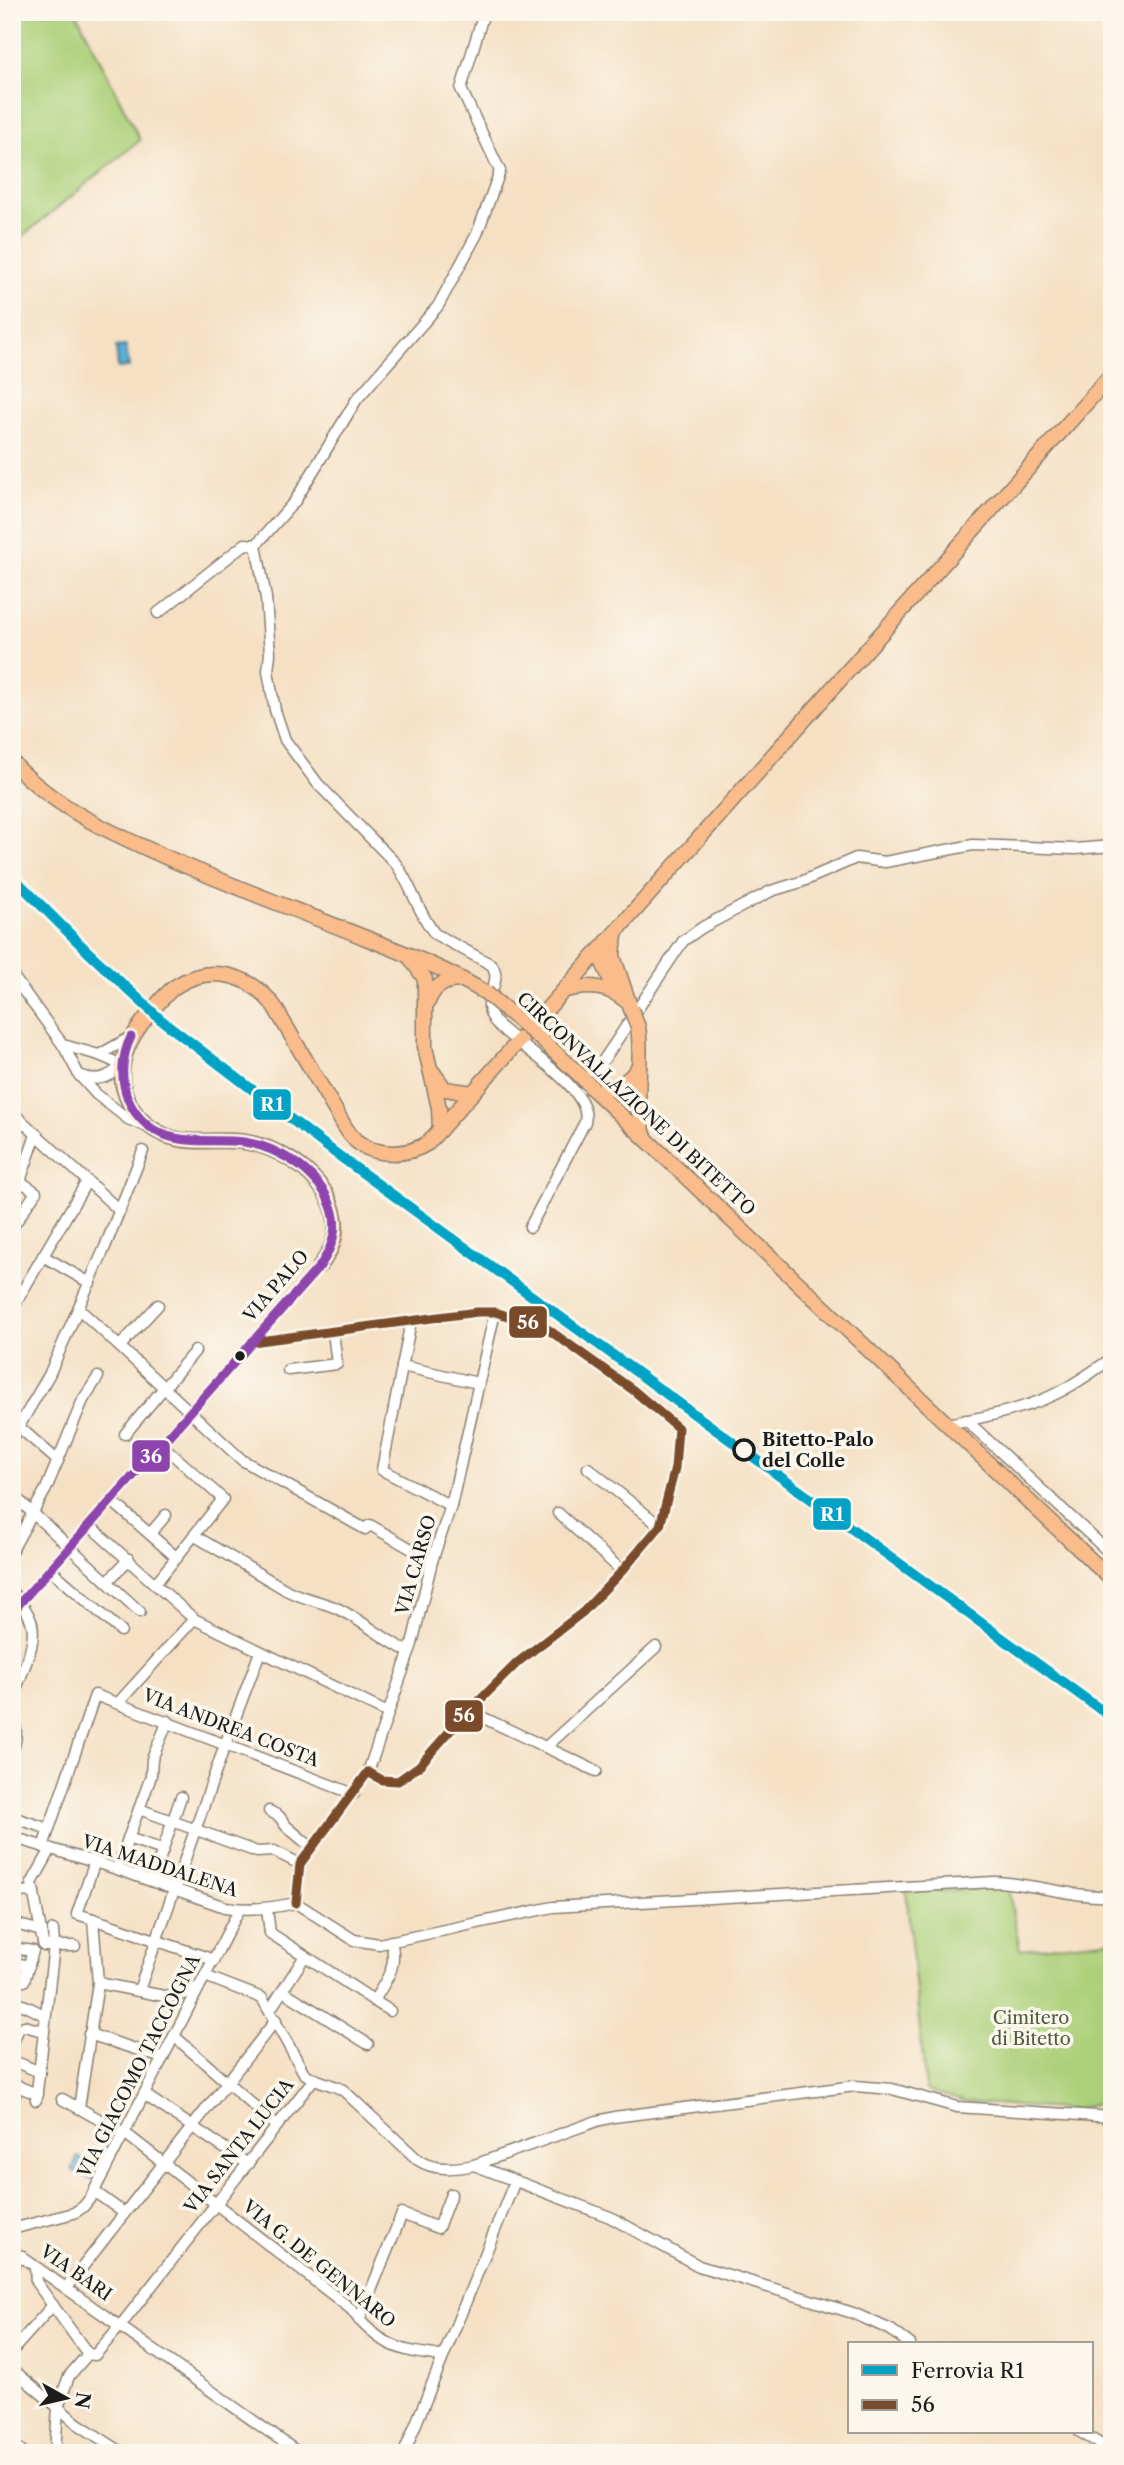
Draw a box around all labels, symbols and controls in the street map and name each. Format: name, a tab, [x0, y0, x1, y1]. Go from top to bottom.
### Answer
street label: CIRCONVALLAZIONE DI BITETTO	[512, 988, 760, 1220]
line badge: R1	[252, 1088, 292, 1121]
text: R1	[260, 1093, 284, 1116]
street label: VIA PALO	[238, 1245, 313, 1327]
line badge: 56	[508, 1305, 548, 1339]
text: 56	[517, 1311, 539, 1334]
unlabelled marker	[233, 1349, 247, 1363]
place label: Bitetto-Palo del Colle	[762, 1429, 874, 1472]
line badge: 36	[131, 1439, 171, 1473]
marker: Bitetto-Palo del Colle	[733, 1439, 755, 1461]
text: 36	[140, 1445, 162, 1468]
line badge: R1	[812, 1497, 852, 1531]
text: R1	[820, 1503, 844, 1526]
street label: VIA CARSO	[391, 1512, 441, 1619]
street label: VIA ANDREA COSTA	[139, 1684, 323, 1772]
line badge: 56	[444, 1699, 484, 1733]
text: 56	[453, 1704, 475, 1727]
street label: VIA MADDALENA	[78, 1830, 241, 1902]
street label: VIA GIACOMO TACCOGNA	[73, 1950, 205, 2182]
park label: Cimitero di Bitetto	[991, 2007, 1071, 2050]
street label: VIA SANTA LUCIA	[179, 2074, 299, 2219]
street label: VIA G. DE GENNARO	[237, 2195, 400, 2332]
street label: VIA BARI	[35, 2240, 116, 2306]
legend	[848, 2342, 1092, 2434]
text: Ferrovia R1	[911, 2358, 1025, 2383]
north arrow	[32, 2364, 102, 2434]
text: N	[70, 2391, 95, 2410]
text: 56	[911, 2392, 935, 2417]

